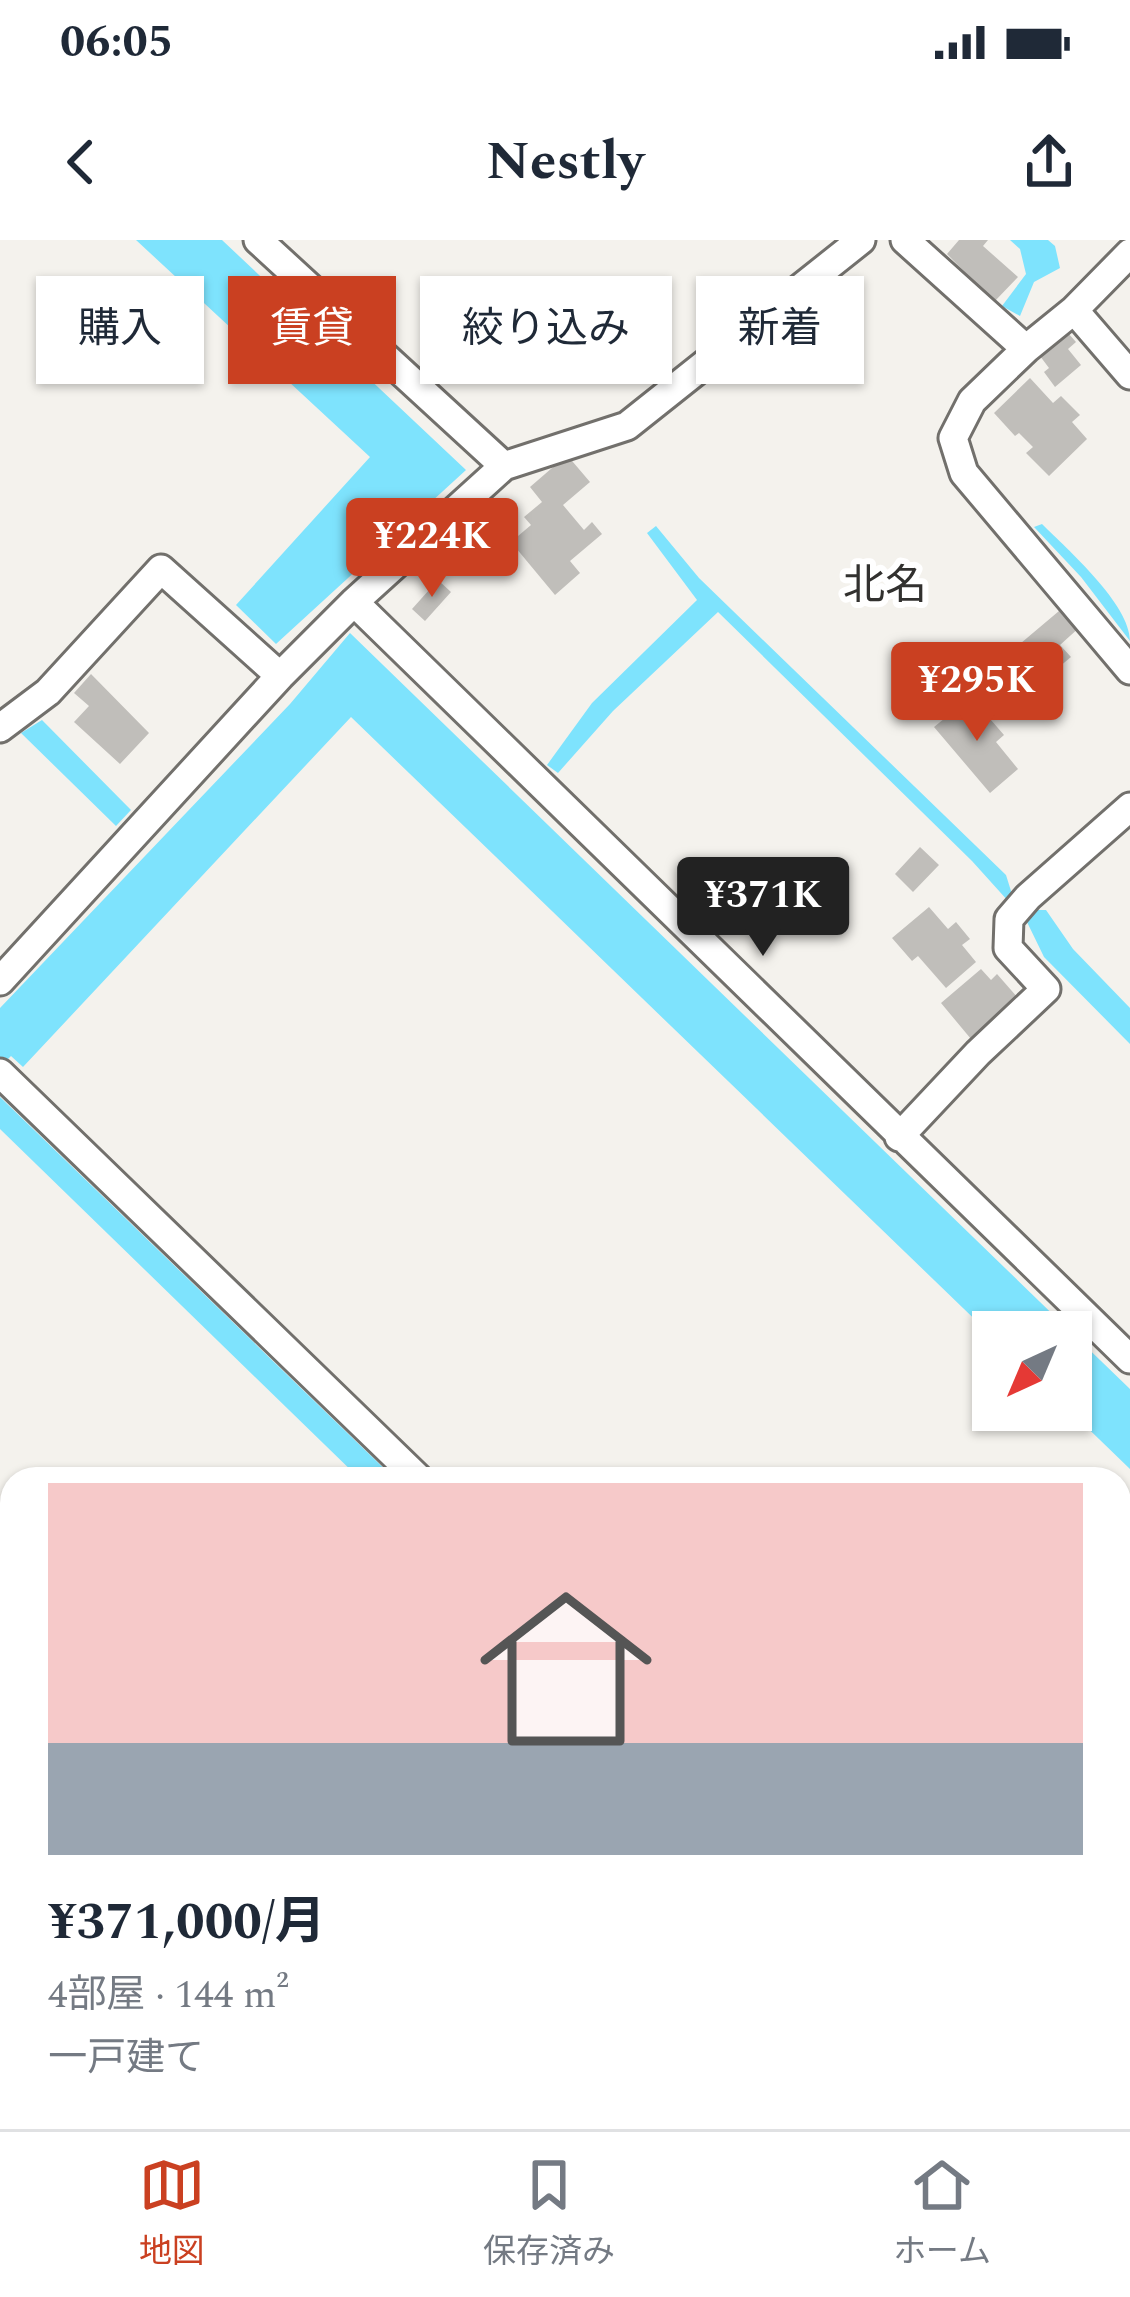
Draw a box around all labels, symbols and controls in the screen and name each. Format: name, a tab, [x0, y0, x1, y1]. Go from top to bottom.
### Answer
text: 06:05	[60, 8, 173, 77]
text: Nestly	[486, 121, 644, 203]
icon: back	[48, 129, 114, 195]
icon: share	[1016, 129, 1082, 195]
chip: 購入	[36, 276, 204, 384]
chip: 賃貸	[228, 276, 396, 384]
chip: 絞り込み	[420, 276, 672, 384]
chip: 新着	[696, 276, 864, 384]
pin: ¥224K	[348, 498, 516, 600]
text: ¥224K	[373, 507, 491, 566]
district label: 北名	[843, 555, 927, 618]
pin: ¥295K	[893, 642, 1061, 744]
text: ¥295K	[918, 651, 1036, 710]
pin: ¥371K	[679, 857, 847, 959]
text: ¥371K	[704, 866, 822, 925]
north arrow	[972, 1311, 1092, 1431]
map controls	[972, 1311, 1092, 1431]
icon: home	[458, 1561, 674, 1777]
text: ¥371,000/月	[48, 1884, 326, 1962]
text: 4部屋 · 144 m²	[48, 1966, 289, 2025]
text: 一戸建て	[48, 2029, 204, 2088]
tab: 地図	[139, 2152, 205, 2277]
tab: 保存済み	[483, 2152, 615, 2277]
tab: ホーム	[893, 2152, 991, 2277]

